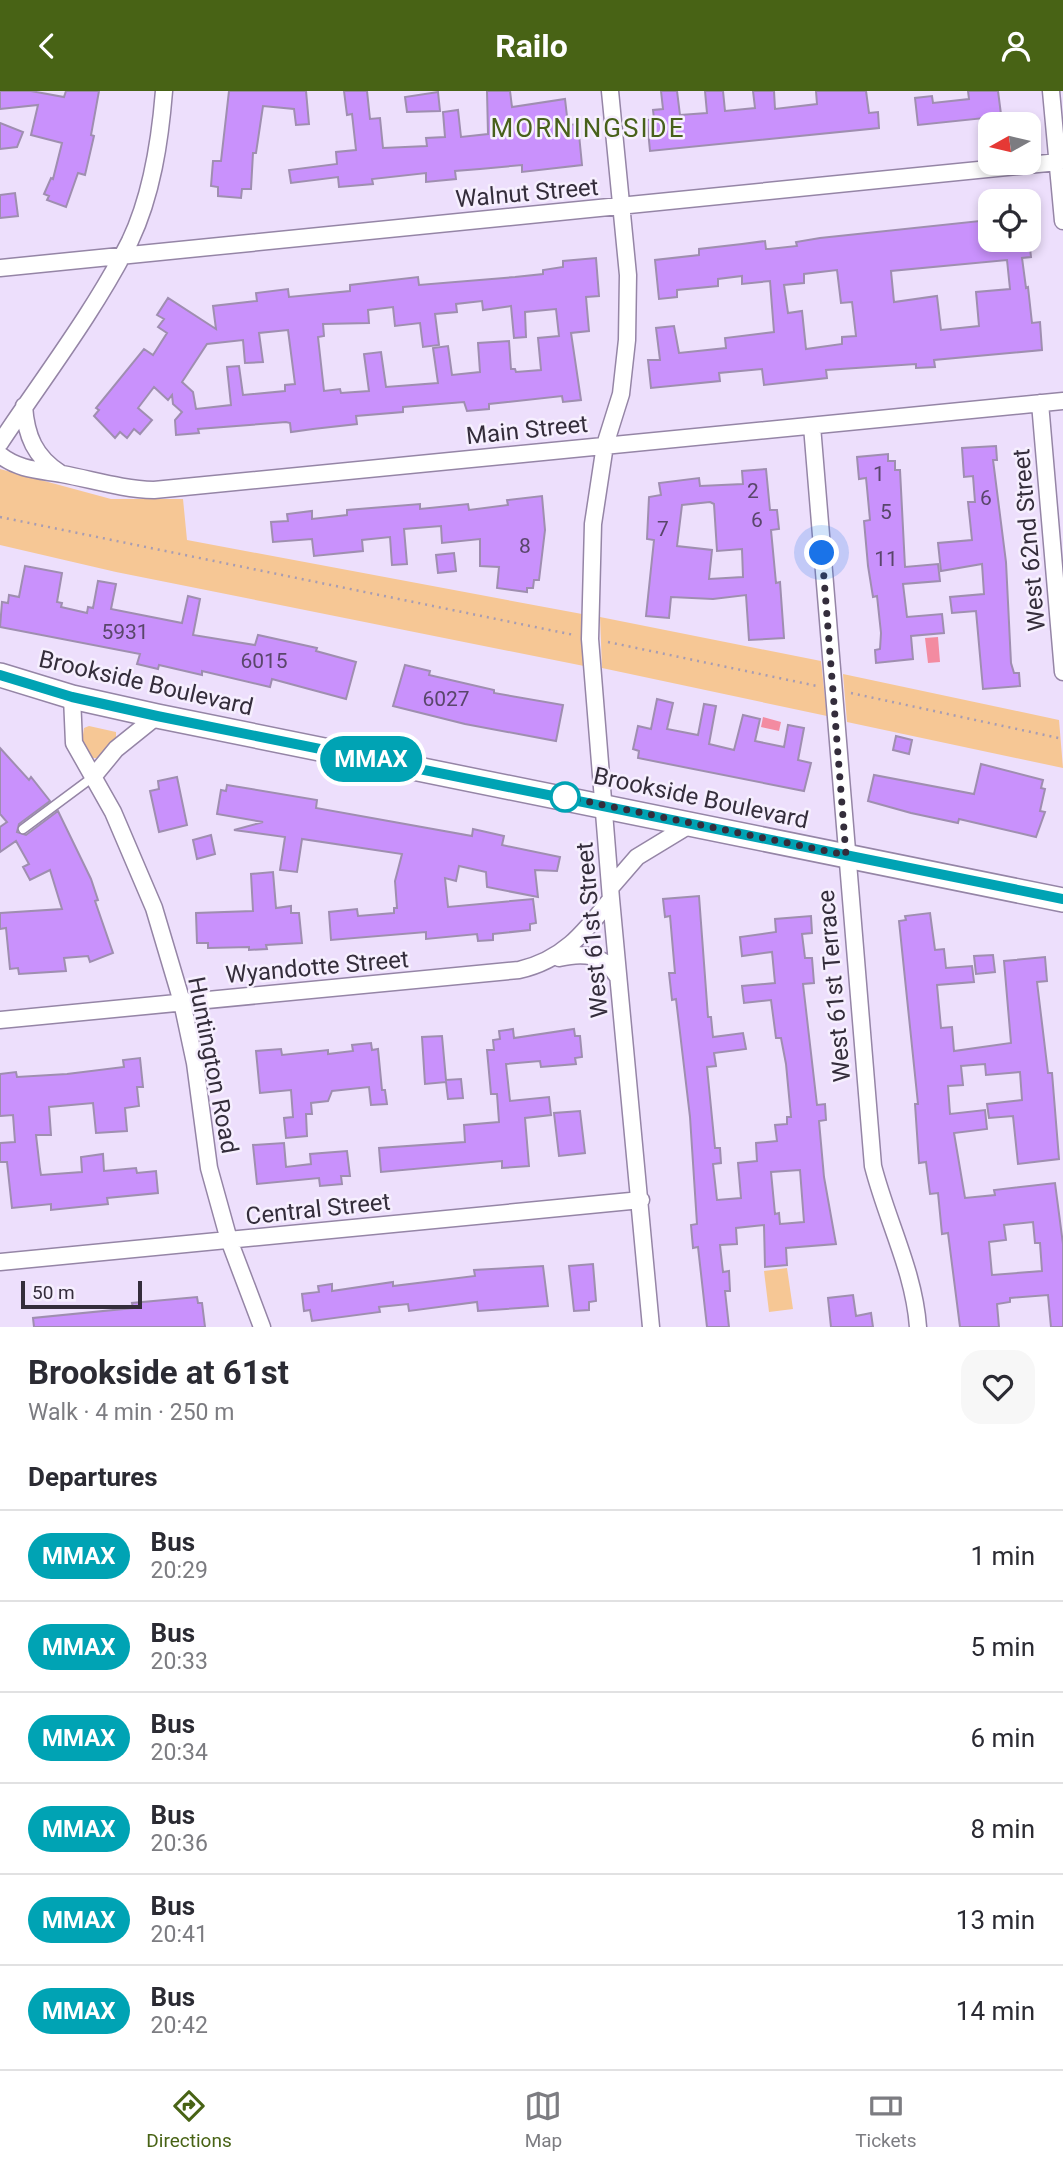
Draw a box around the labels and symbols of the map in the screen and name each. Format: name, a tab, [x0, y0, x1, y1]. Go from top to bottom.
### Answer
north arrow	[978, 112, 1041, 175]
district label: MORNINGSIDE	[491, 113, 685, 143]
street label: Walnut Street	[454, 173, 600, 213]
street label: Main Street	[465, 410, 589, 450]
street label: West 62nd Street	[1007, 448, 1051, 632]
house number: 1	[873, 462, 885, 486]
house number: 2	[747, 479, 759, 503]
house number: 6	[980, 486, 992, 510]
house number: 5	[880, 500, 892, 524]
house number: 6	[751, 508, 763, 532]
house number: 7	[657, 517, 669, 541]
house number: 8	[519, 534, 531, 558]
your location	[804, 535, 839, 570]
house number: 11	[874, 547, 898, 571]
house number: 5931	[101, 620, 149, 644]
street label: Brookside Boulevard	[36, 645, 256, 721]
house number: 6015	[240, 649, 288, 673]
house number: 6027	[422, 687, 470, 711]
line badge: MMAX	[322, 736, 420, 782]
street label: Brookside Boulevard	[591, 762, 811, 834]
unlabelled marker	[550, 782, 580, 812]
street label: West 61st Street	[570, 841, 614, 1019]
street label: West 61st Terrace	[812, 889, 856, 1083]
street label: Wyandotte Street	[224, 945, 410, 989]
street label: Huntington Road	[182, 974, 244, 1156]
street label: Central Street	[244, 1187, 392, 1231]
scale bar	[21, 1278, 142, 1310]

